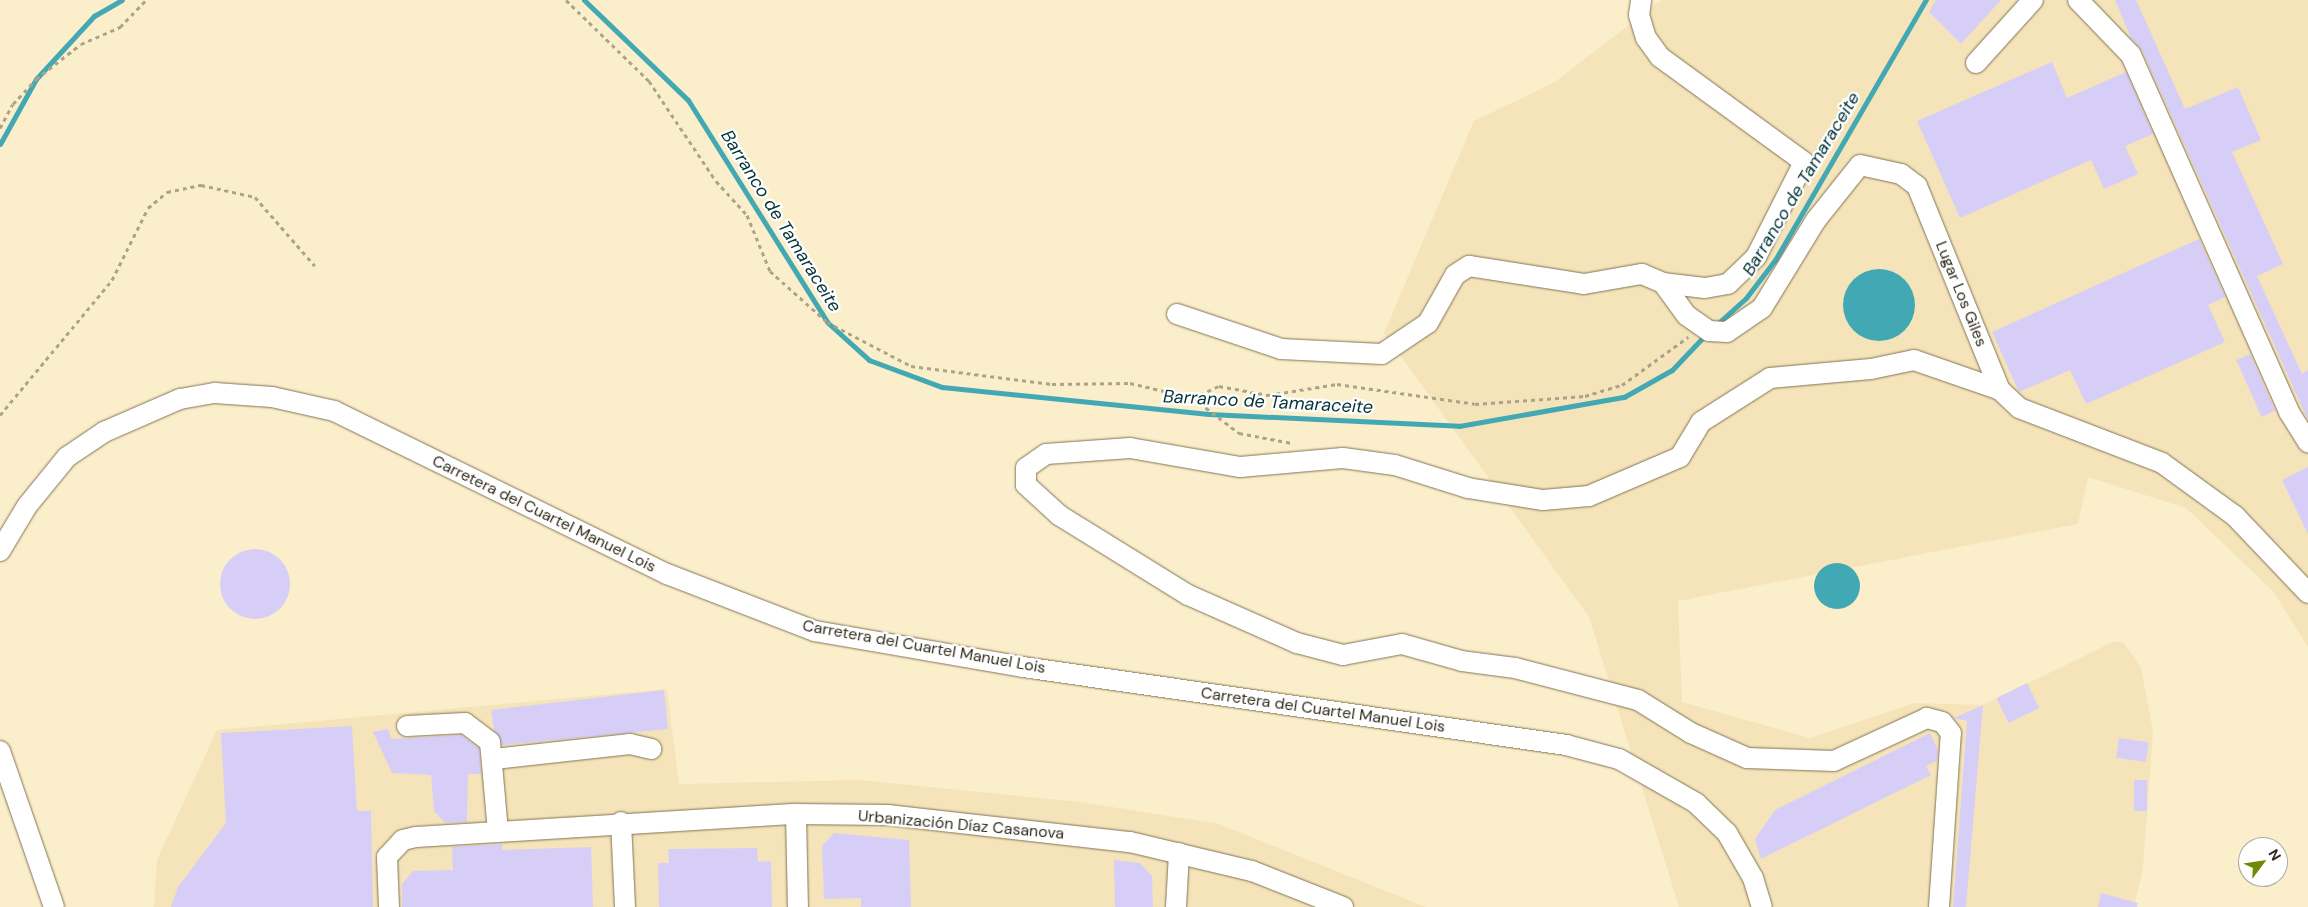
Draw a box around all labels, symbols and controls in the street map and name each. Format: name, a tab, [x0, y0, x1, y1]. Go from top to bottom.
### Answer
water label: Barranco de Tamaraceite	[1738, 88, 1864, 280]
water label: Barranco de Tamaraceite	[716, 126, 846, 316]
street label: Lugar Los Giles	[1931, 239, 1991, 349]
water label: Barranco de Tamaraceite	[1162, 386, 1374, 418]
street label: Carretera del Cuartel Manuel Lois	[429, 451, 659, 577]
street label: Carretera del Cuartel Manuel Lois	[801, 616, 1047, 678]
street label: Carretera del Cuartel Manuel Lois	[1200, 683, 1446, 737]
street label: Urbanización Díaz Casanova	[857, 806, 1065, 844]
north arrow	[2238, 837, 2288, 887]
text: N	[2265, 846, 2285, 864]

